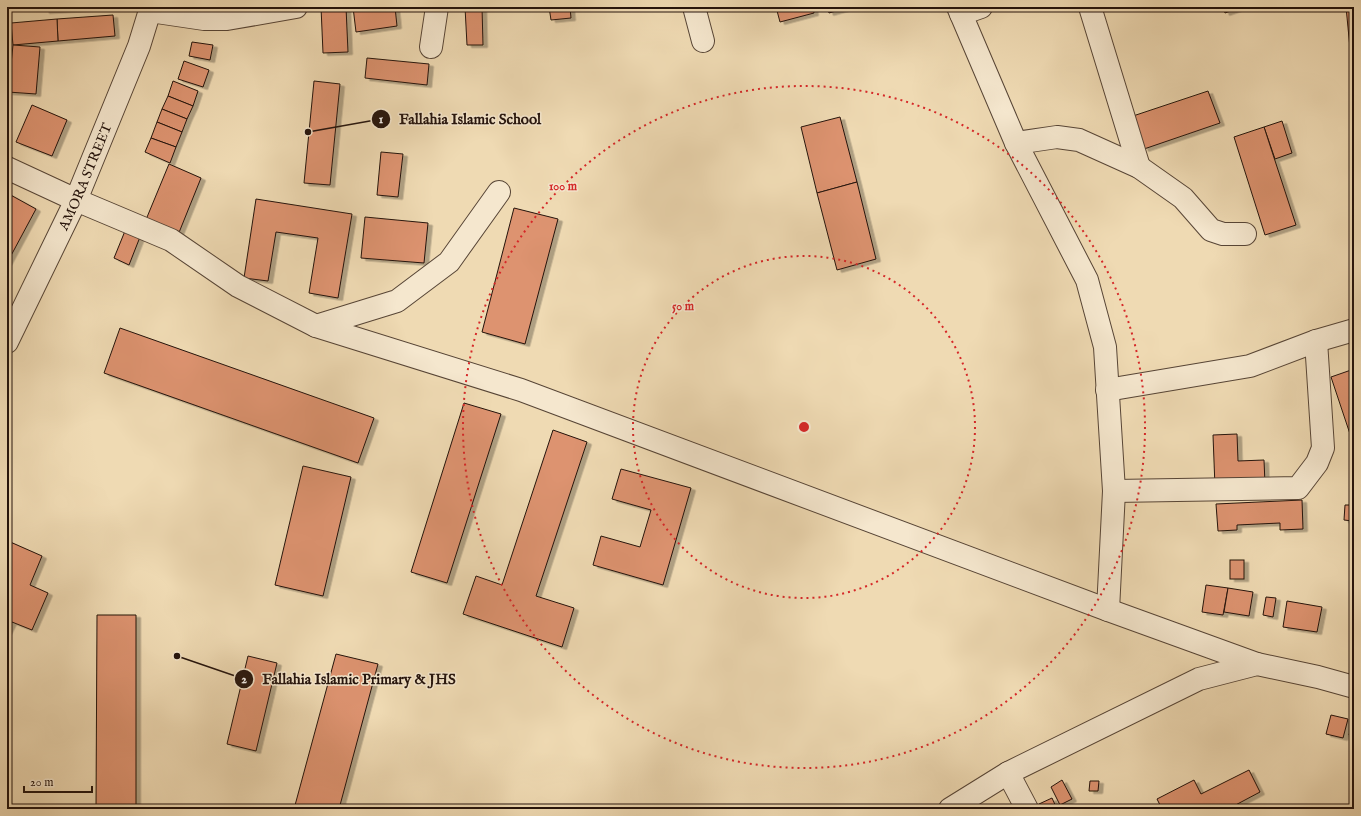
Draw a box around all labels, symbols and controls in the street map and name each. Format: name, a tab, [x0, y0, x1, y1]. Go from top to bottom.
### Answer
callout: Fallahia Islamic School	[371, 105, 549, 132]
text: Fallahia Islamic School	[399, 110, 542, 129]
text: 1	[379, 112, 384, 127]
street label: AMORA STREET	[54, 120, 117, 234]
text: 100 m	[549, 179, 578, 194]
text: 50 m	[672, 299, 695, 314]
centre of rings	[797, 420, 811, 434]
callout: Fallahia Islamic Primary & JHS	[234, 666, 464, 693]
text: Fallahia Islamic Primary & JHS	[262, 670, 456, 689]
text: 2	[241, 672, 247, 687]
scale bar	[24, 768, 92, 794]
text: 20 m	[30, 775, 53, 790]

